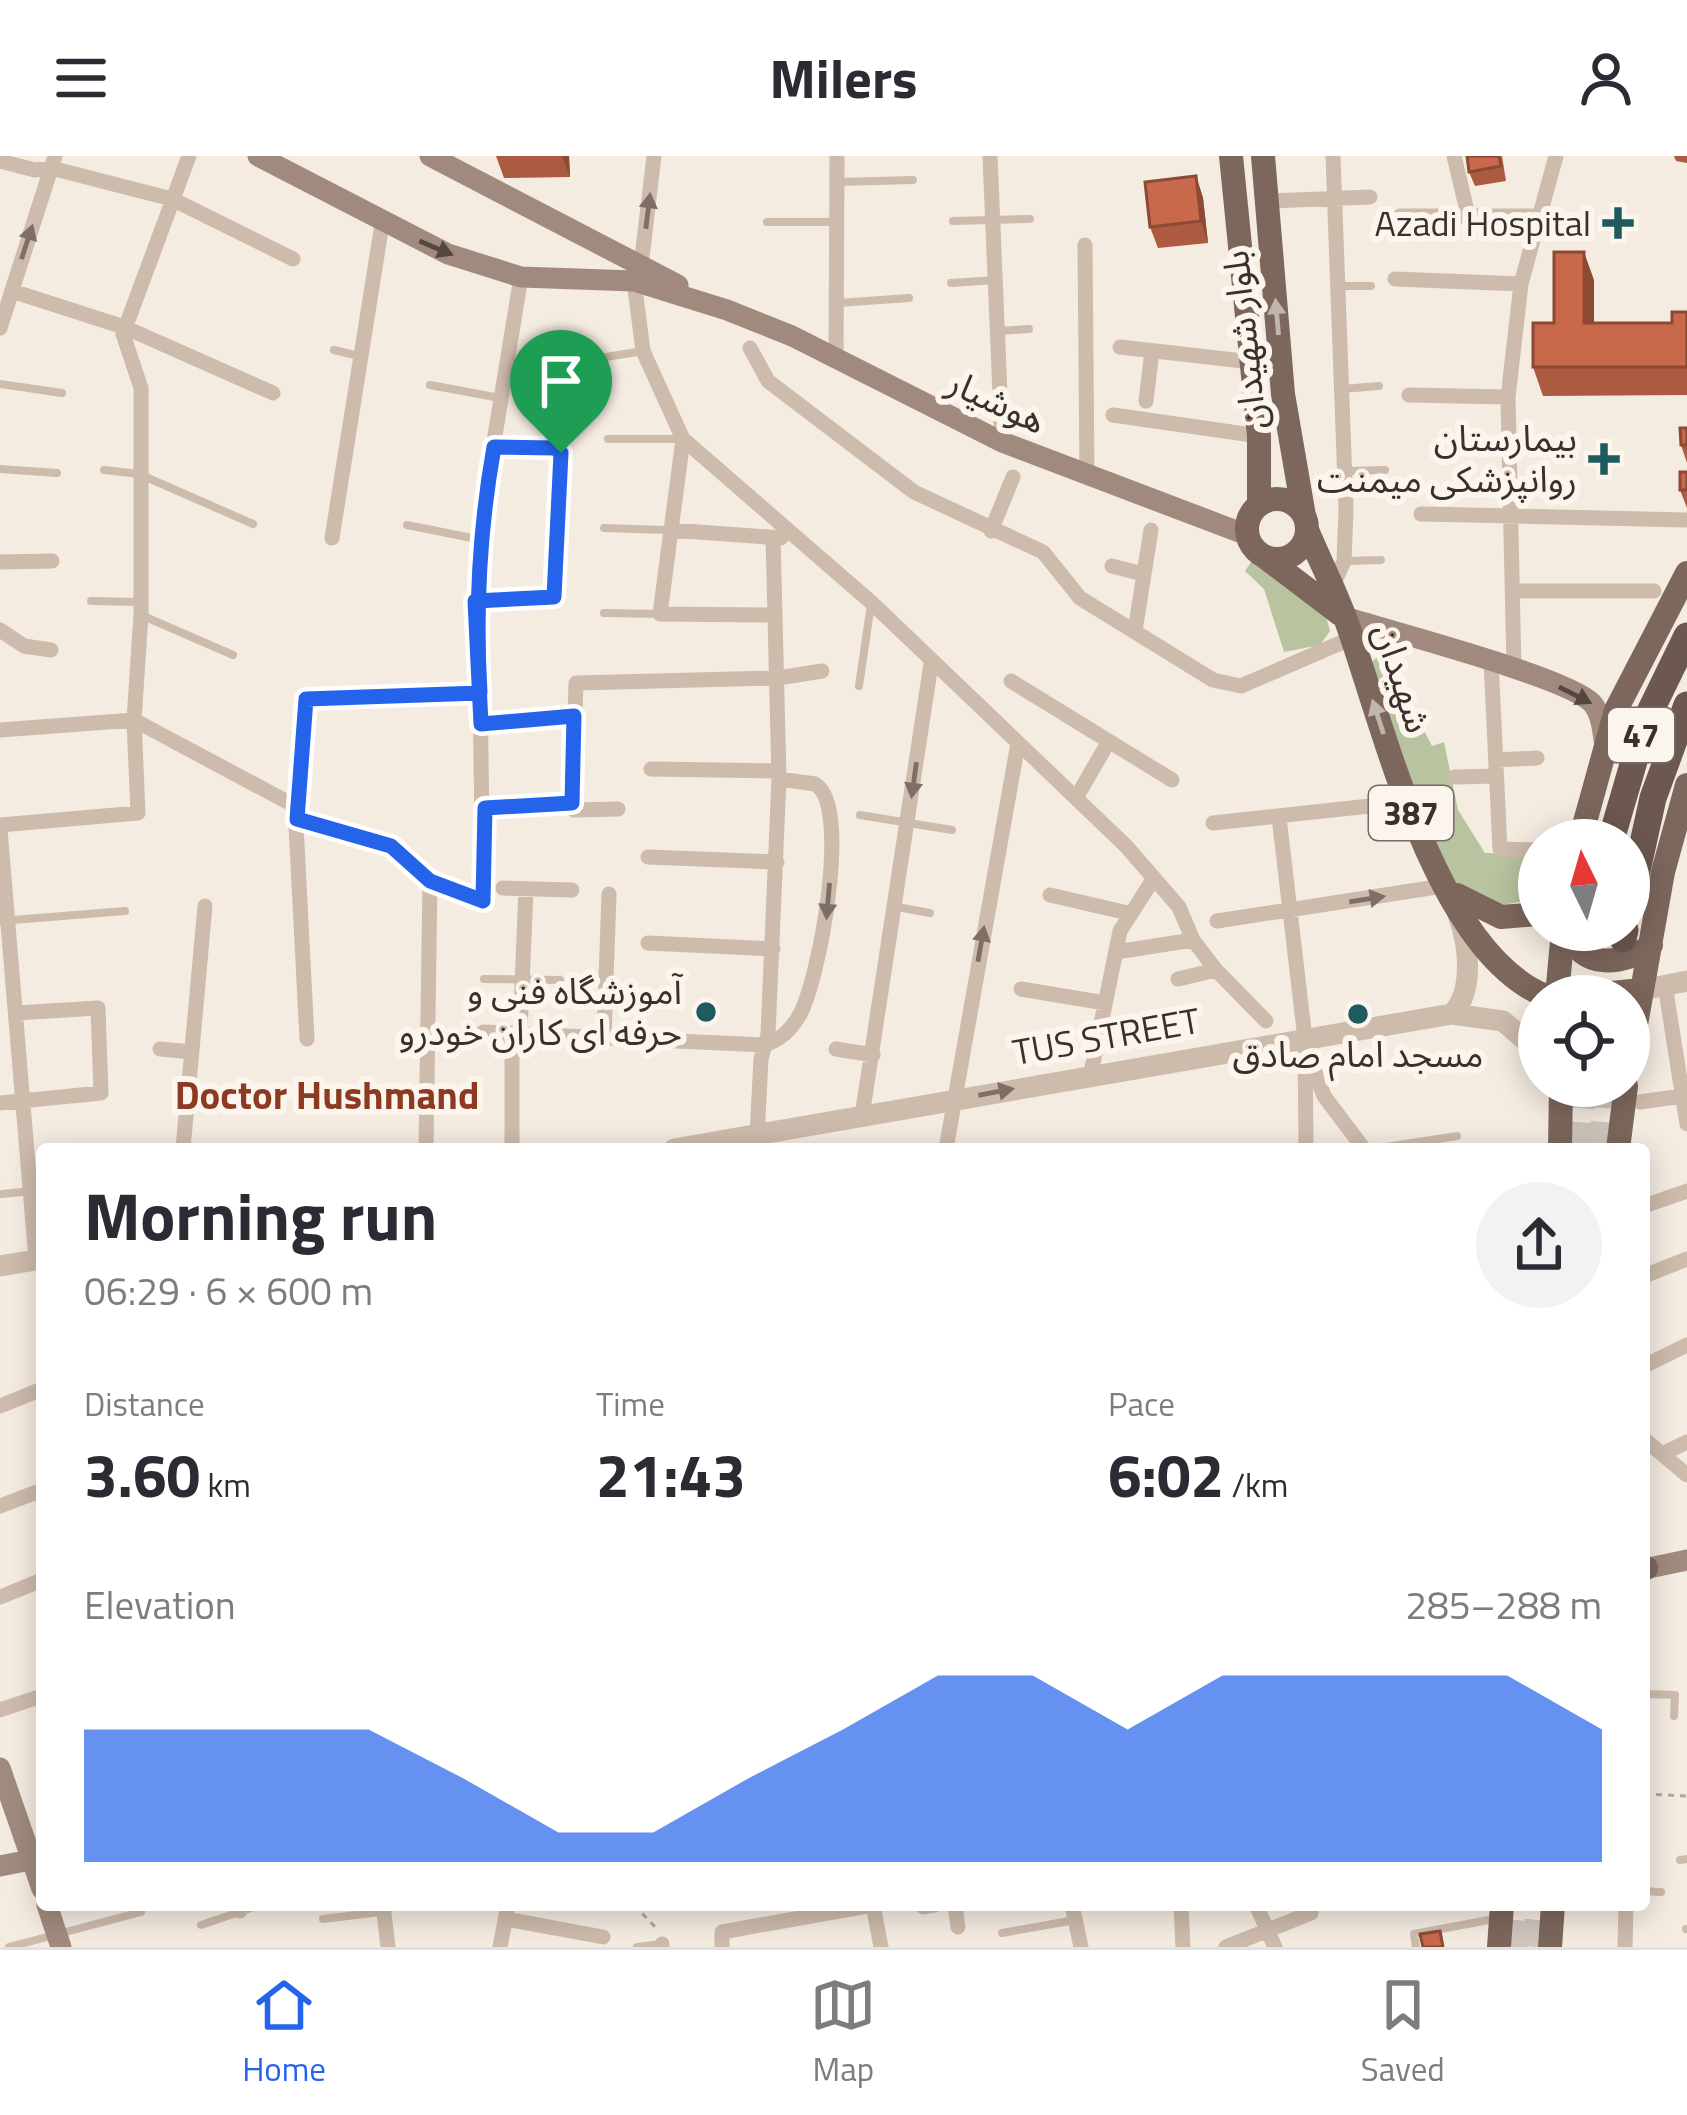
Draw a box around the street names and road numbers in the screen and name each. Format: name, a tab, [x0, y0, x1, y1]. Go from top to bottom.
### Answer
street label: بلوار شهیدان	[1207, 248, 1280, 432]
street label: هوشیار	[938, 353, 1056, 447]
street label: شهیدان	[1360, 616, 1447, 740]
road number: 47	[1608, 708, 1674, 762]
road number: 387	[1369, 786, 1453, 840]
street label: TUS STREET	[1008, 992, 1204, 1079]

